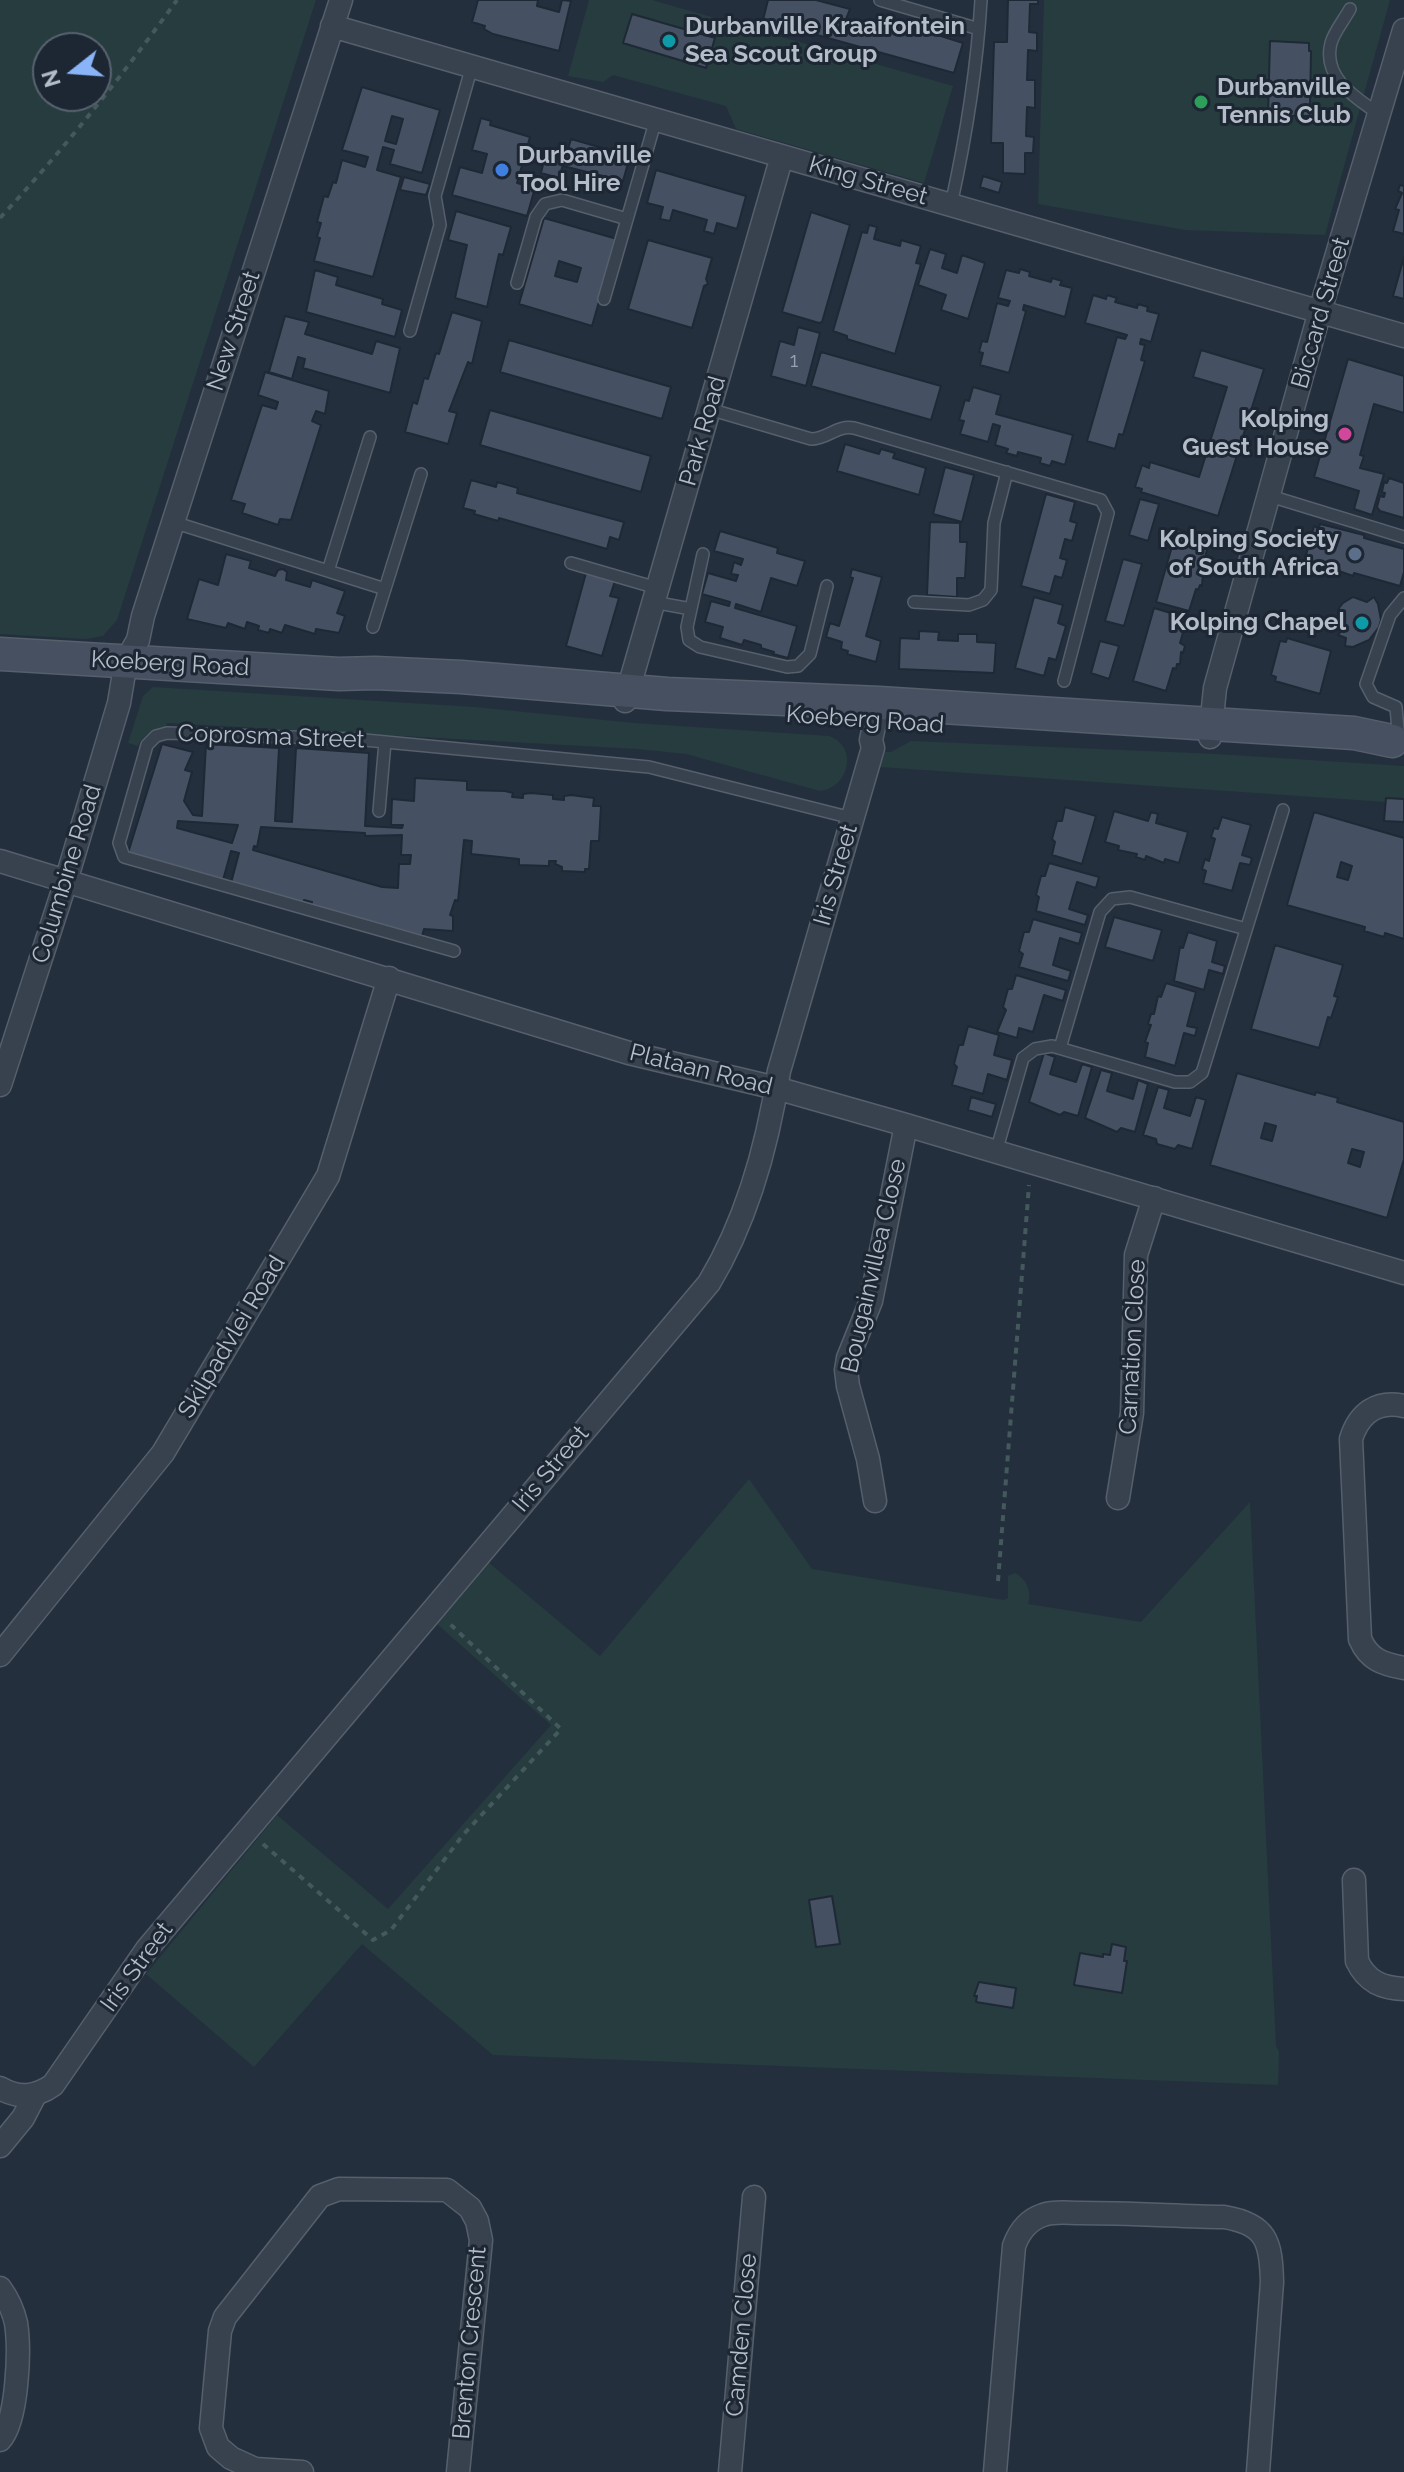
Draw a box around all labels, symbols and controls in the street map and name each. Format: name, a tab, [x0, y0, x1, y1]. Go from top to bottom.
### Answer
place label: Durbanville Kraaifontein Sea Scout Group	[685, 13, 965, 69]
north arrow	[32, 32, 112, 112]
marker: Durbanville Kraaifontein Sea Scout Group	[660, 32, 678, 50]
text: N	[36, 67, 66, 90]
place label: Durbanville Tennis Club	[1217, 74, 1351, 130]
marker: Durbanville Tennis Club	[1192, 93, 1210, 111]
place label: Durbanville Tool Hire	[518, 142, 651, 198]
street label: King Street	[805, 150, 931, 212]
marker: Durbanville Tool Hire	[493, 161, 511, 179]
street label: Biccard Street	[1286, 234, 1356, 392]
street label: New Street	[201, 267, 267, 395]
house number: 1	[790, 349, 798, 373]
street label: Park Road	[674, 373, 732, 489]
place label: Kolping Guest House	[1182, 406, 1329, 462]
marker: Kolping Guest House	[1336, 425, 1354, 443]
place label: Kolping Society of South Africa	[1159, 526, 1339, 582]
marker: Kolping Society of South Africa	[1346, 545, 1364, 563]
place label: Kolping Chapel	[1170, 609, 1346, 637]
marker: Kolping Chapel	[1353, 614, 1371, 632]
street label: Koeberg Road	[90, 645, 250, 683]
street label: Koeberg Road	[785, 700, 945, 740]
street label: Coprosma Street	[177, 719, 365, 755]
street label: Columbine Road	[26, 781, 108, 967]
street label: Iris Street	[808, 821, 864, 929]
street label: Plataan Road	[627, 1038, 775, 1102]
street label: Bougainvillea Close	[835, 1156, 913, 1376]
street label: Skilpadvlei Road	[172, 1251, 292, 1423]
street label: Carnation Close	[1114, 1259, 1152, 1435]
street label: Iris Street	[507, 1420, 595, 1518]
street label: Iris Street	[95, 1917, 179, 2017]
street label: Brenton Crescent	[447, 2245, 493, 2441]
street label: Camden Close	[721, 2252, 763, 2418]

